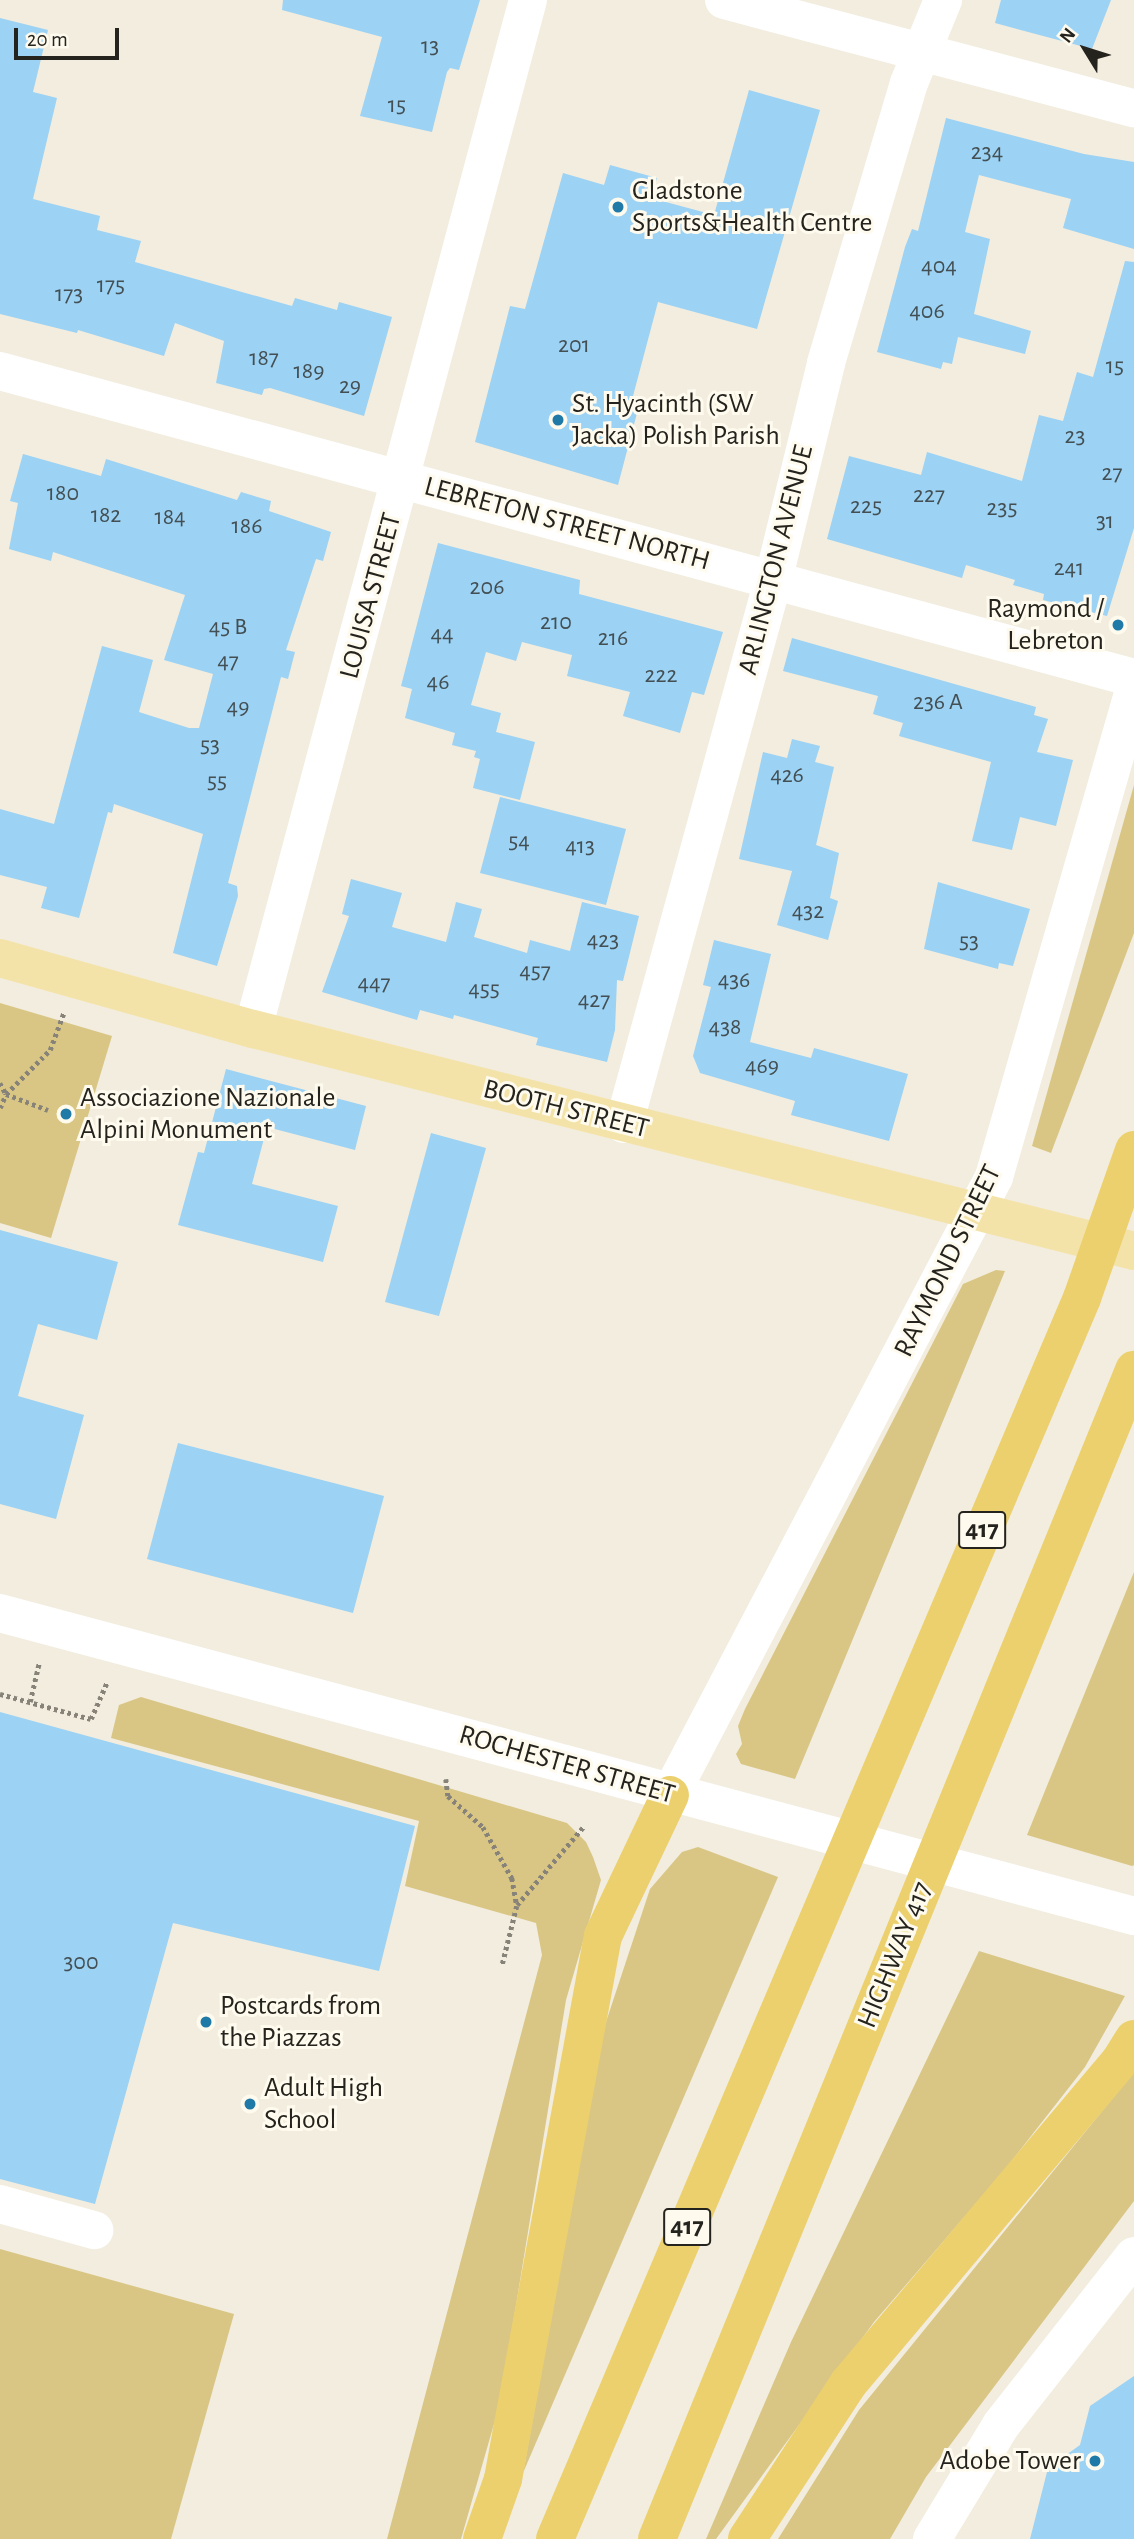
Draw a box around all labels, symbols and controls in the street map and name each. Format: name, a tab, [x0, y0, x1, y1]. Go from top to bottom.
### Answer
scale bar	[18, 14, 122, 58]
north arrow	[1050, 14, 1120, 84]
text: N	[1057, 25, 1080, 47]
text: 20 m	[27, 29, 68, 50]
house number: 13	[421, 33, 439, 61]
house number: 15	[388, 92, 406, 120]
house number: 234	[971, 139, 1003, 167]
place label: Gladstone Sports&Health Centre	[632, 174, 872, 240]
marker: Gladstone Sports&Health Centre	[610, 199, 626, 215]
house number: 404	[921, 253, 957, 281]
house number: 175	[97, 272, 125, 300]
house number: 173	[55, 281, 83, 309]
house number: 406	[909, 298, 945, 326]
house number: 201	[558, 332, 590, 360]
house number: 187	[249, 345, 279, 373]
house number: 15	[1106, 353, 1124, 381]
house number: 189	[294, 358, 324, 386]
house number: 29	[339, 373, 361, 401]
place label: St. Hyacinth (SW Jacka) Polish Parish	[572, 387, 780, 453]
marker: St. Hyacinth (SW Jacka) Polish Parish	[550, 412, 566, 428]
house number: 23	[1065, 423, 1085, 451]
street label: ARLINGTON AVENUE	[731, 442, 821, 678]
house number: 27	[1102, 460, 1122, 488]
street label: LEBRETON STREET NORTH	[420, 470, 714, 578]
house number: 180	[47, 480, 79, 508]
house number: 227	[913, 482, 945, 510]
house number: 225	[850, 493, 882, 521]
house number: 235	[987, 495, 1017, 523]
house number: 182	[91, 502, 121, 530]
house number: 184	[154, 504, 186, 532]
house number: 31	[1096, 508, 1114, 536]
street label: LOUISA STREET	[333, 509, 409, 683]
house number: 186	[232, 513, 262, 541]
house number: 241	[1054, 555, 1084, 583]
house number: 206	[470, 574, 504, 602]
place label: Raymond / Lebreton	[987, 592, 1104, 658]
house number: 210	[540, 609, 572, 637]
house number: 45 B	[209, 614, 247, 642]
marker: Raymond / Lebreton	[1110, 617, 1126, 633]
house number: 44	[430, 621, 454, 649]
house number: 216	[598, 625, 628, 653]
house number: 47	[217, 648, 239, 676]
house number: 222	[645, 662, 677, 690]
house number: 46	[427, 669, 449, 697]
house number: 236 A	[913, 689, 963, 717]
house number: 49	[227, 694, 249, 722]
house number: 53	[200, 732, 220, 760]
house number: 426	[770, 762, 804, 790]
house number: 55	[207, 768, 227, 796]
house number: 54	[508, 828, 530, 856]
house number: 413	[565, 833, 595, 861]
house number: 432	[792, 898, 824, 926]
house number: 423	[587, 927, 619, 955]
house number: 53	[959, 928, 979, 956]
house number: 457	[519, 958, 551, 986]
house number: 436	[718, 967, 750, 995]
house number: 447	[357, 970, 391, 998]
house number: 455	[468, 976, 500, 1004]
house number: 427	[578, 987, 610, 1015]
house number: 438	[709, 1014, 741, 1042]
house number: 469	[745, 1053, 779, 1081]
street label: BOOTH STREET	[480, 1072, 652, 1146]
place label: Associazione Nazionale Alpini Monument	[80, 1081, 335, 1147]
marker: Associazione Nazionale Alpini Monument	[58, 1106, 74, 1122]
street label: RAYMOND STREET	[887, 1159, 1009, 1363]
road number: 417	[958, 1508, 1006, 1553]
street label: ROCHESTER STREET	[455, 1718, 679, 1812]
street label: HIGHWAY 417	[850, 1877, 940, 2033]
house number: 300	[63, 1949, 99, 1977]
place label: Postcards from the Piazzas	[220, 1989, 381, 2055]
marker: Postcards from the Piazzas	[198, 2014, 214, 2030]
place label: Adult High School	[264, 2071, 383, 2137]
marker: Adult High School	[242, 2096, 258, 2112]
road number: 417	[662, 2204, 712, 2250]
place label: Adobe Tower	[939, 2444, 1081, 2478]
marker: Adobe Tower	[1087, 2453, 1103, 2469]

